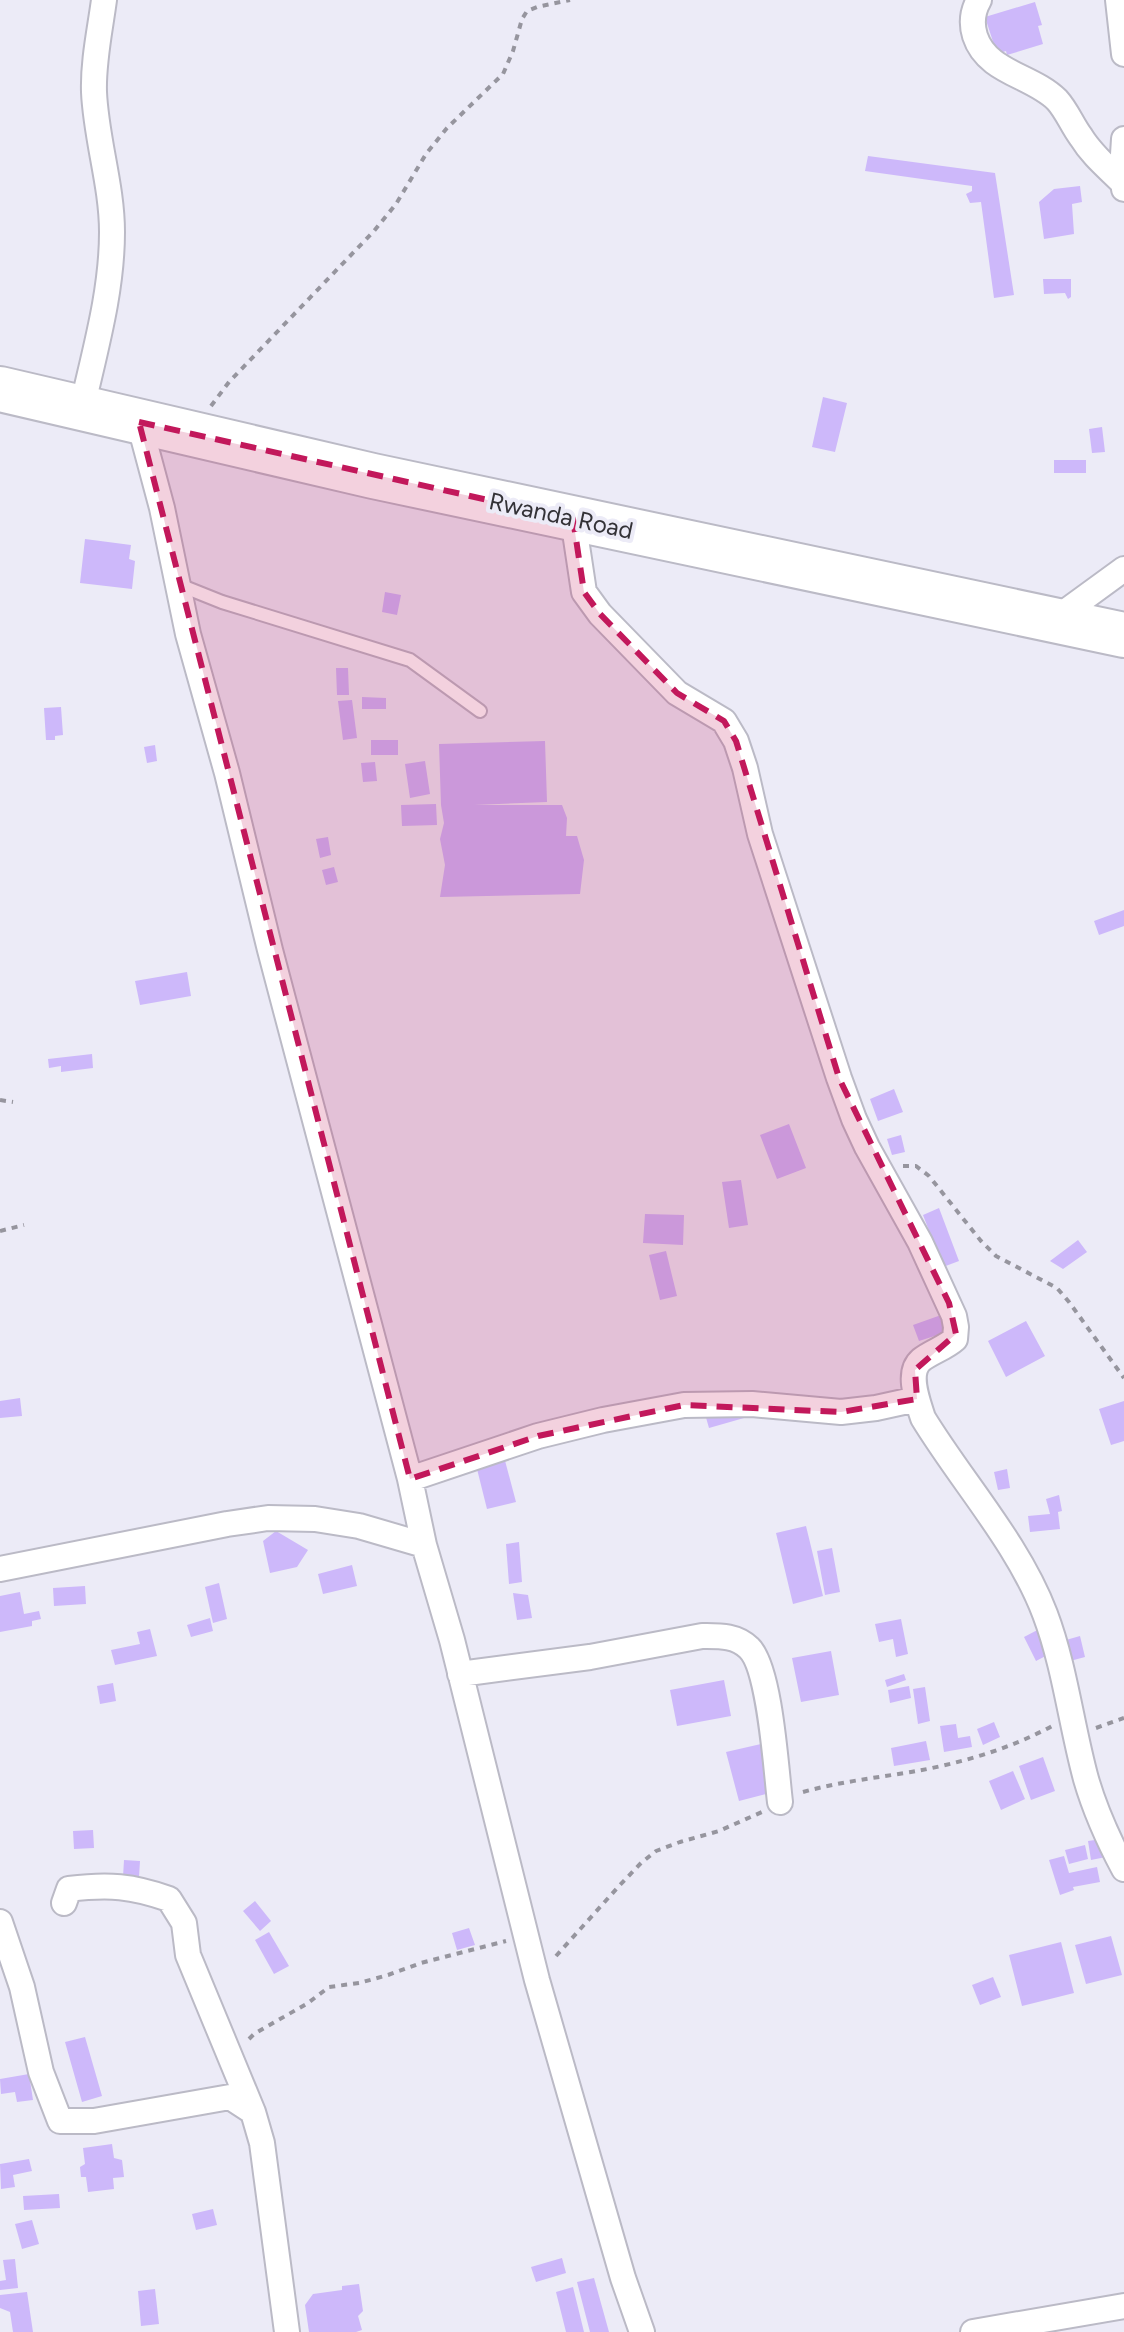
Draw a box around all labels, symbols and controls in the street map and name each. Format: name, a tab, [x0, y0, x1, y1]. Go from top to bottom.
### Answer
street label: Rwanda Road	[486, 486, 636, 545]

